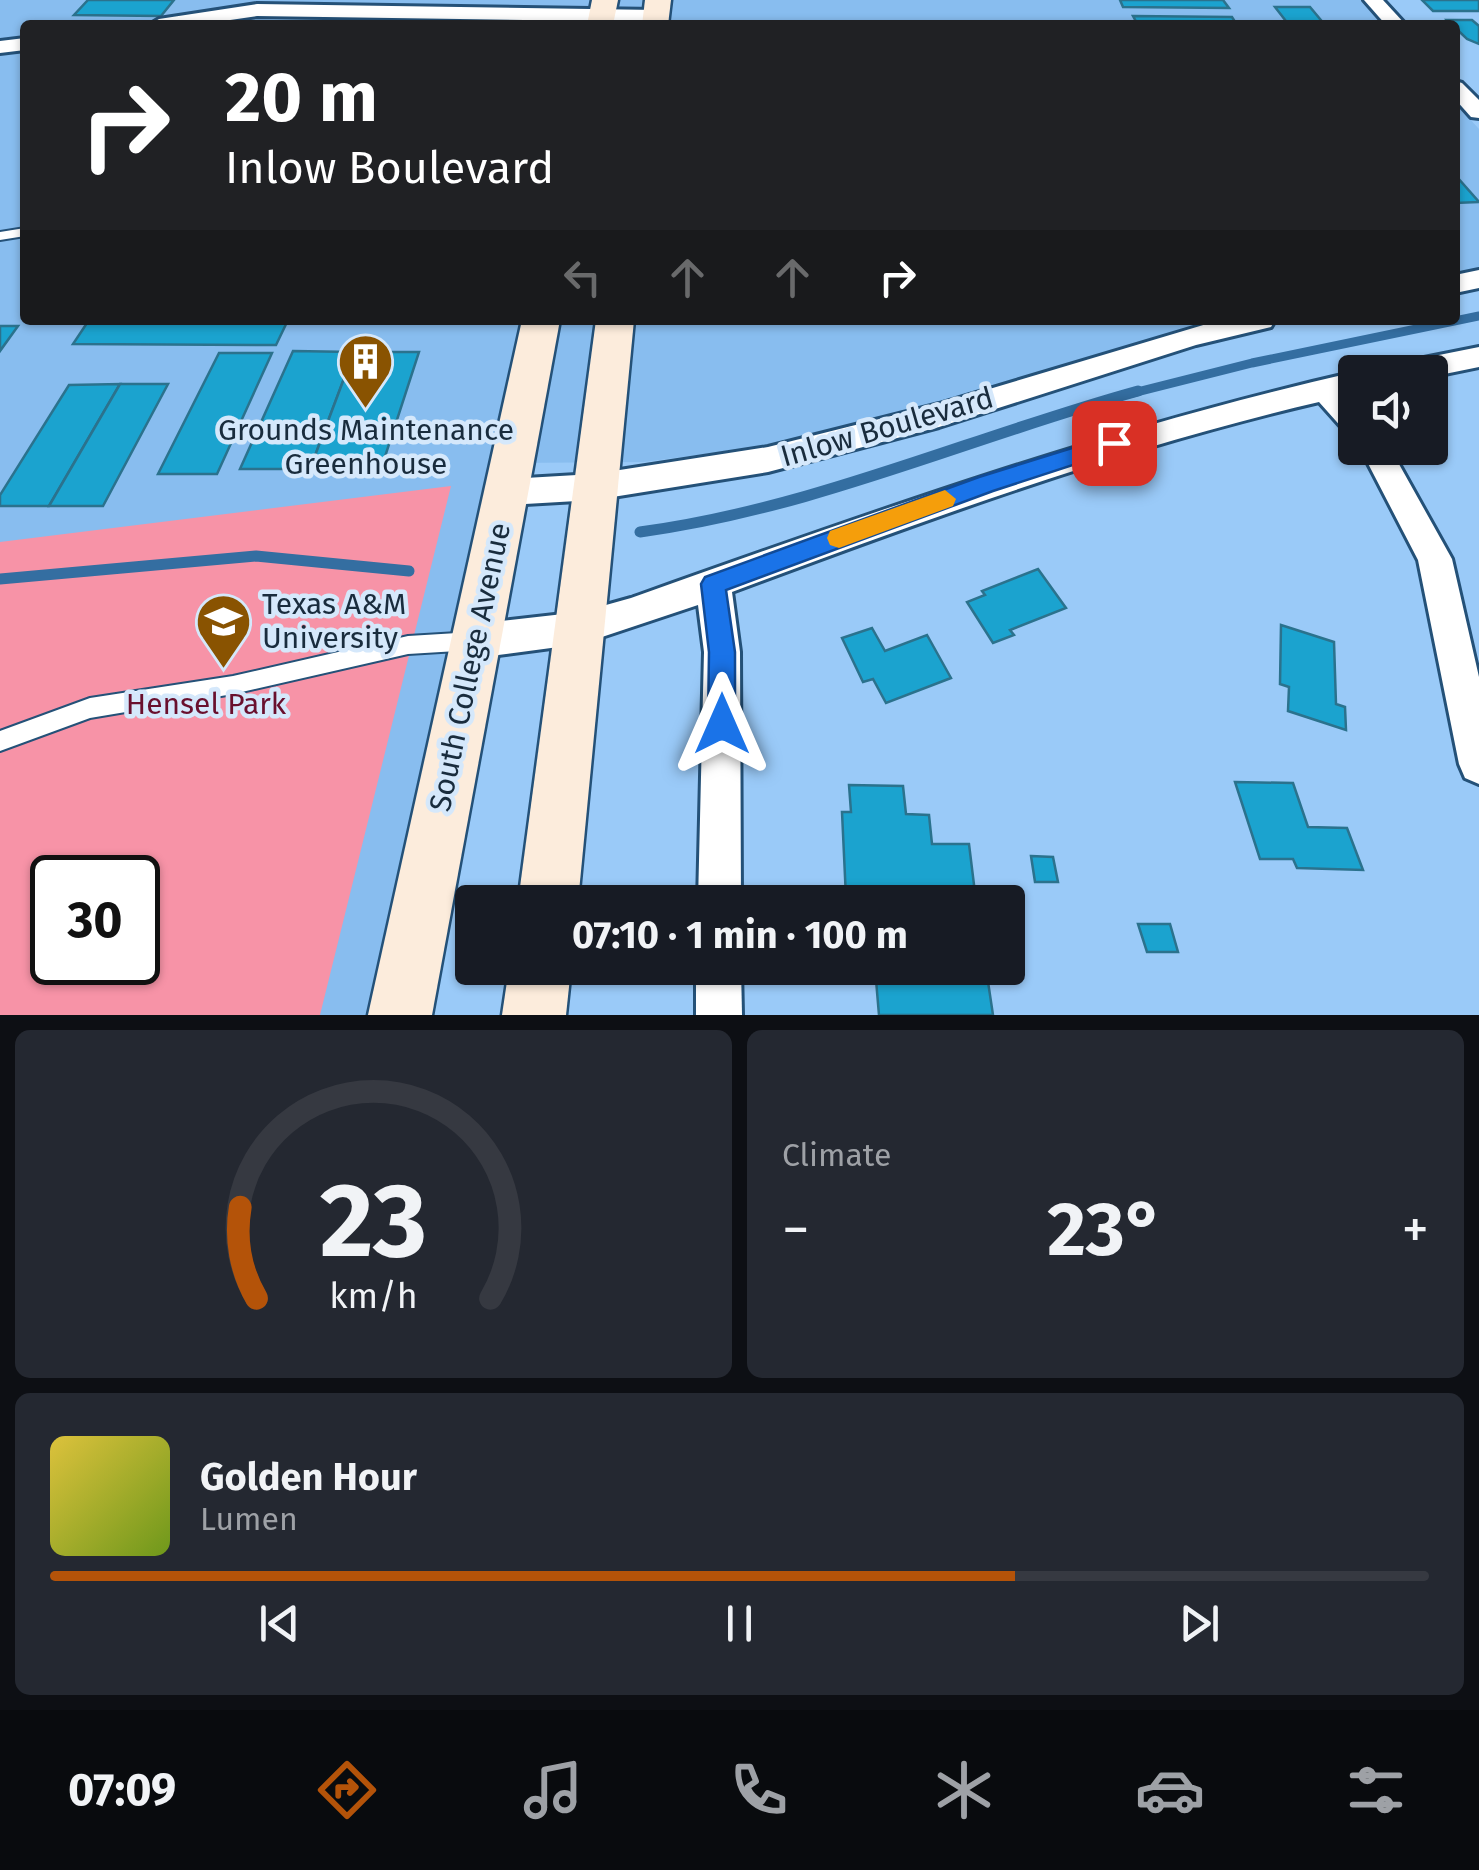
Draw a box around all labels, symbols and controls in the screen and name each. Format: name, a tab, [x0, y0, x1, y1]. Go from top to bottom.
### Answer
text: 20 m	[225, 56, 378, 140]
icon: right	[60, 60, 190, 190]
text: Inlow Boulevard	[225, 141, 554, 195]
icon: left	[555, 250, 610, 305]
icon: ahead	[660, 250, 715, 305]
icon: ahead	[765, 250, 820, 305]
icon: right	[870, 250, 925, 305]
building icon: Grounds Maintenance Greenhouse	[336, 332, 396, 411]
map controls	[1338, 355, 1448, 465]
button: sound	[1338, 355, 1448, 465]
street label: Inlow Boulevard	[777, 379, 997, 475]
pin	[1072, 401, 1157, 486]
place label: Grounds Maintenance Greenhouse	[218, 412, 514, 482]
icon: arrive	[1087, 416, 1142, 471]
street label: South College Avenue	[422, 519, 518, 815]
place label: Texas A&M University	[262, 586, 406, 656]
school or university icon: Texas A&M University	[193, 591, 253, 670]
position arrow	[670, 672, 774, 776]
park label: Hensel Park	[126, 686, 287, 722]
speed limit sign: 30	[30, 855, 160, 985]
text: 07:10 · 1 min · 100 m	[572, 912, 908, 958]
text: Climate	[782, 1136, 891, 1174]
text: 23	[320, 1159, 427, 1284]
text: 23°	[1047, 1185, 1164, 1275]
text: −	[782, 1197, 810, 1263]
text: +	[1402, 1197, 1429, 1263]
text: km/h	[329, 1275, 418, 1317]
text: Golden Hour	[200, 1454, 417, 1500]
text: Lumen	[200, 1500, 298, 1538]
icon: previous	[252, 1596, 307, 1651]
icon: pause	[712, 1596, 767, 1651]
icon: next	[1172, 1596, 1227, 1651]
icon: directions	[312, 1755, 382, 1825]
icon: music	[518, 1755, 588, 1825]
icon: phone	[724, 1755, 794, 1825]
icon: climate	[929, 1755, 999, 1825]
icon: car	[1135, 1755, 1205, 1825]
icon: filters	[1341, 1755, 1411, 1825]
text: 07:09	[68, 1763, 176, 1817]

